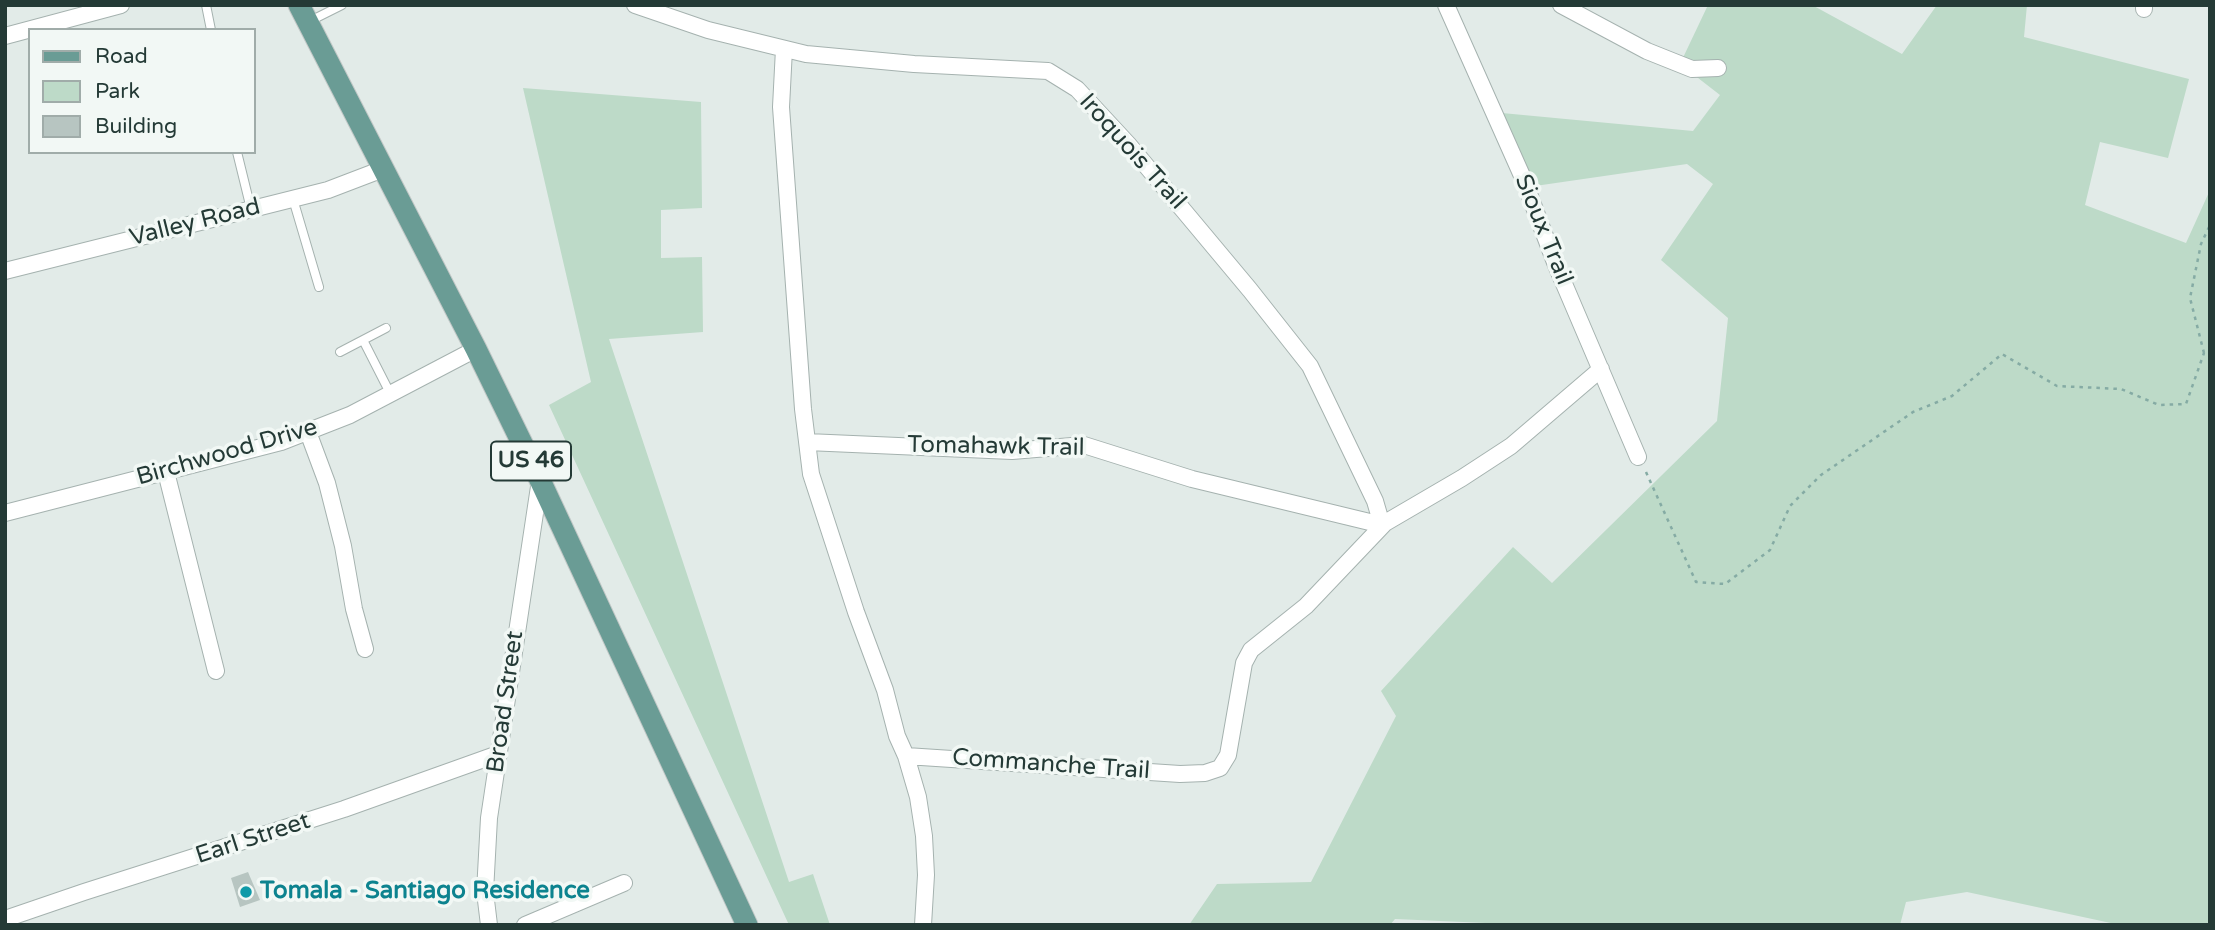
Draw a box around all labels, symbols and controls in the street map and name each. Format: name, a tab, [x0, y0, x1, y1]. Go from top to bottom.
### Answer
legend	[28, 28, 256, 154]
text: Road	[95, 44, 148, 69]
text: Park	[95, 79, 140, 104]
street label: Iroquois Trail	[1072, 88, 1192, 216]
text: Building	[95, 114, 177, 139]
street label: Sioux Trail	[1508, 171, 1578, 289]
street label: Valley Road	[127, 193, 263, 253]
street label: Birchwood Drive	[133, 413, 321, 493]
street label: Tomahawk Trail	[907, 431, 1085, 463]
road number: US 46	[491, 442, 571, 481]
street label: Broad Street	[482, 629, 530, 775]
street label: Commanche Trail	[951, 744, 1151, 786]
street label: Earl Street	[192, 807, 314, 871]
place label: Tomala - Santiago Residence	[260, 878, 590, 906]
marker: Tomala - Santiago Residence	[238, 884, 254, 900]

